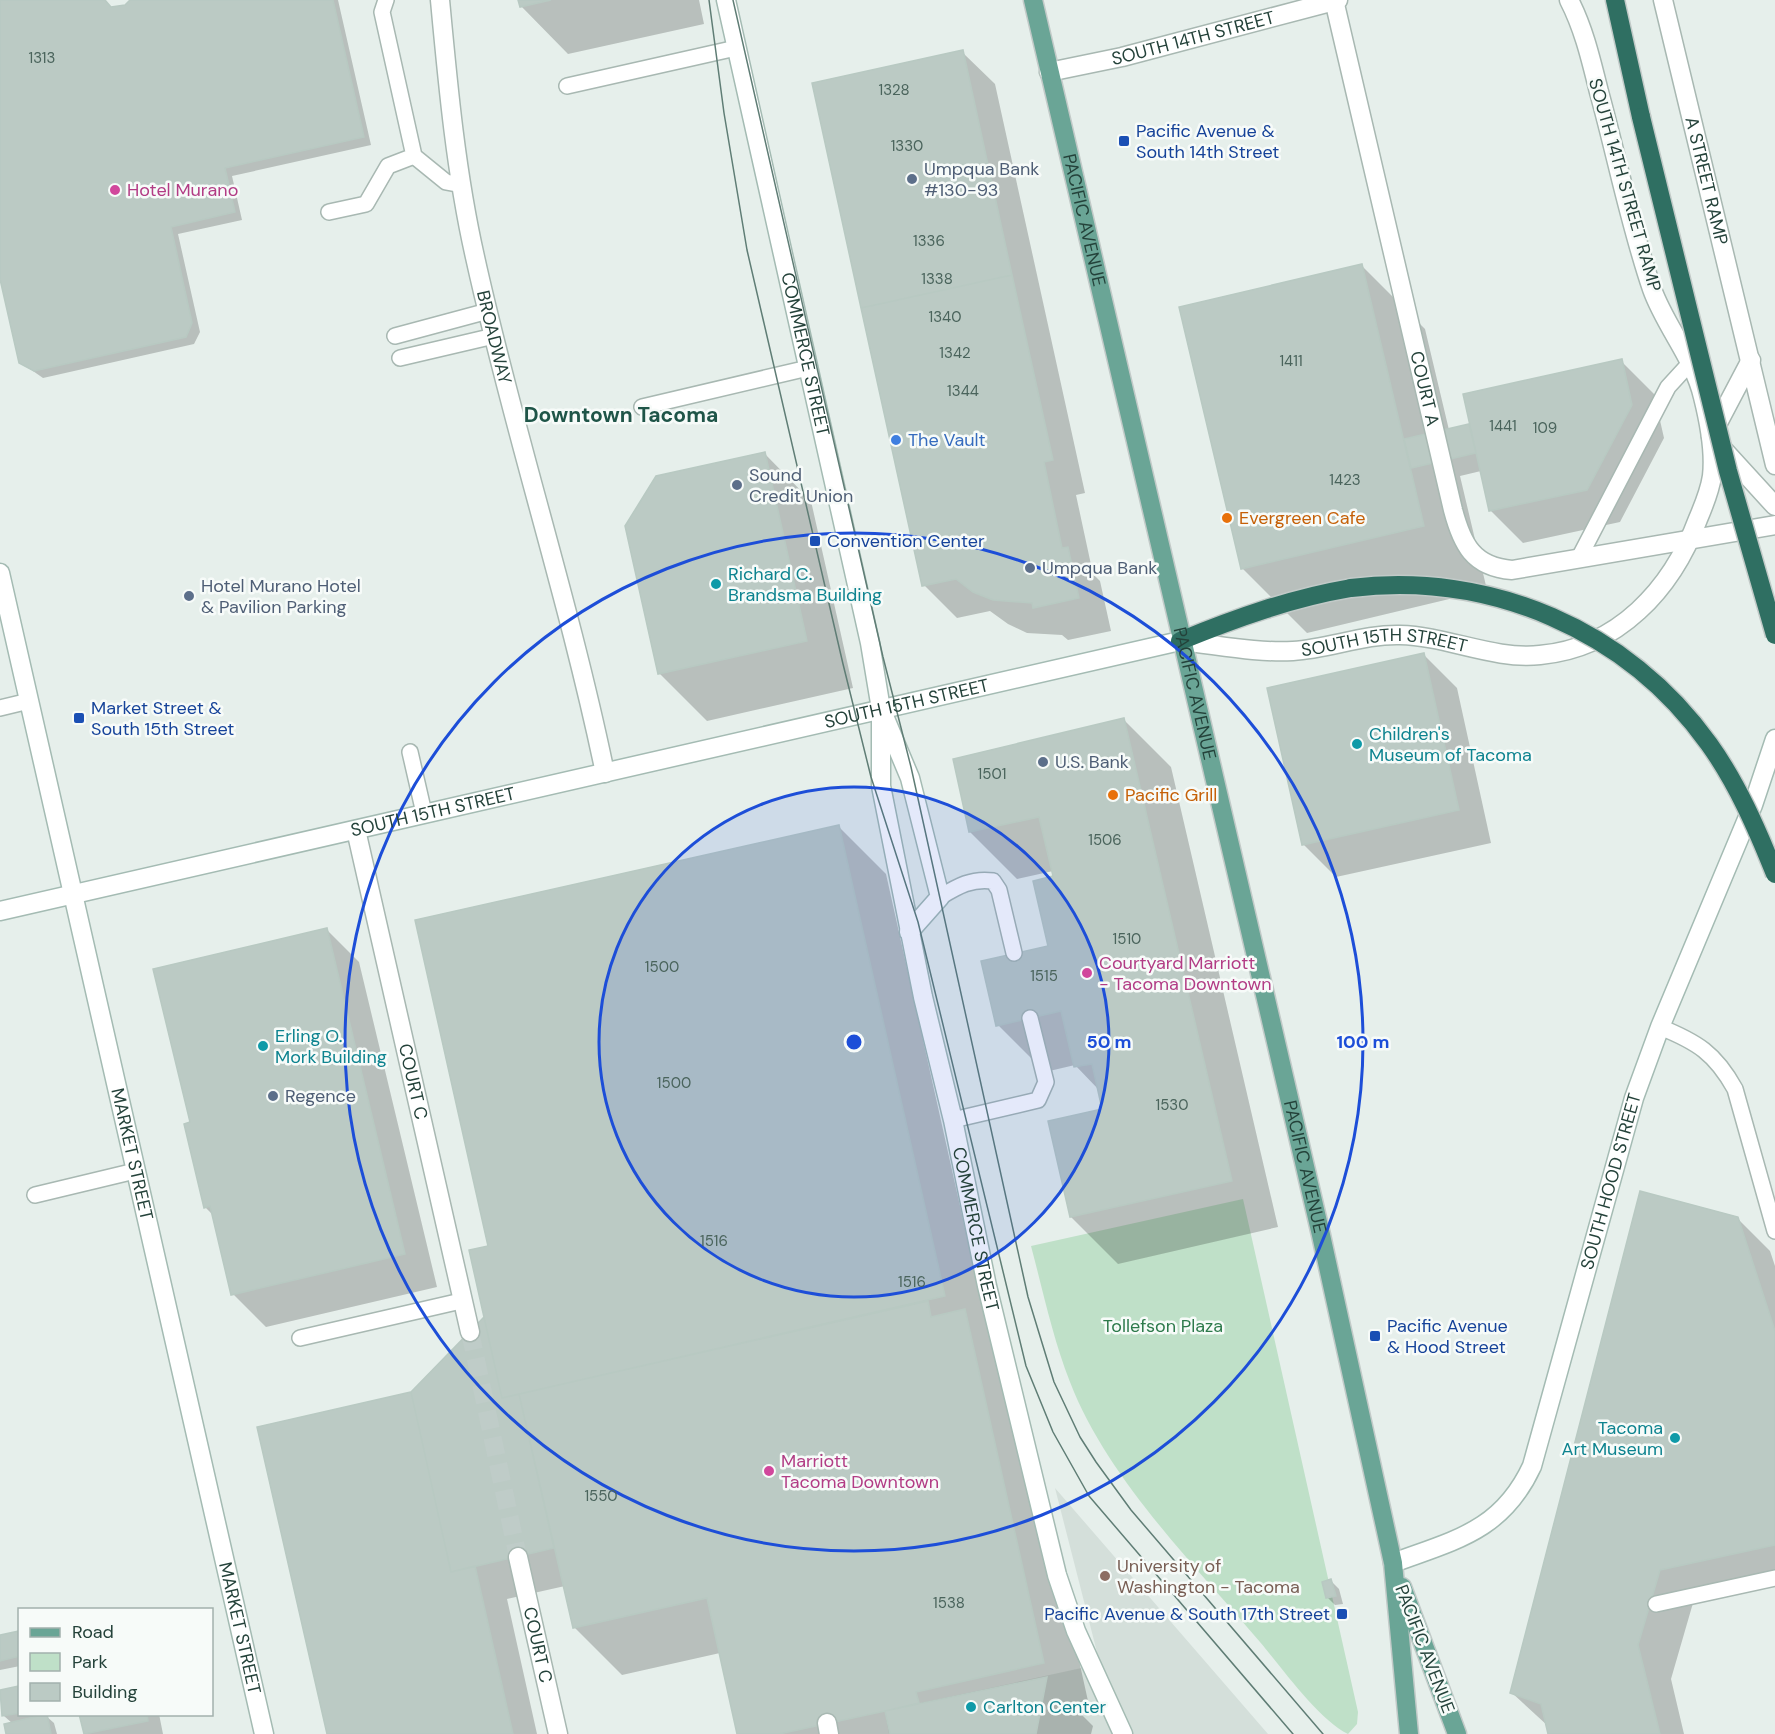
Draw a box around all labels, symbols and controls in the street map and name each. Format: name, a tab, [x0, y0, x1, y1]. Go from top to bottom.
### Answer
street label: SOUTH 14TH STREET	[1109, 5, 1277, 71]
house number: 1313	[29, 48, 55, 68]
street label: SOUTH 14TH STREET RAMP	[1583, 76, 1667, 294]
house number: 1328	[878, 80, 910, 100]
street label: A STREET RAMP	[1680, 114, 1734, 247]
place label: Pacific Avenue & South 14th Street	[1136, 119, 1279, 164]
marker: Pacific Avenue & South 14th Street	[1117, 134, 1131, 148]
house number: 1330	[891, 136, 923, 156]
street label: PACIFIC AVENUE	[1057, 151, 1111, 289]
place label: Umpqua Bank #130-93	[924, 157, 1039, 202]
marker: Umpqua Bank #130-93	[905, 172, 919, 186]
place label: Hotel Murano	[127, 178, 238, 202]
marker: Hotel Murano	[108, 183, 122, 197]
house number: 1336	[913, 231, 945, 251]
house number: 1338	[921, 269, 953, 289]
street label: COMMERCE STREET	[775, 270, 835, 438]
street label: BROADWAY	[471, 288, 517, 387]
house number: 1340	[929, 307, 961, 327]
house number: 1342	[939, 343, 971, 363]
street label: COURT A	[1404, 349, 1445, 428]
house number: 1411	[1279, 351, 1303, 371]
house number: 1344	[947, 381, 979, 401]
district label: Downtown Tacoma	[524, 401, 718, 429]
house number: 1441	[1489, 416, 1517, 436]
house number: 109	[1533, 418, 1557, 438]
place label: The Vault	[908, 428, 986, 452]
marker: The Vault	[889, 433, 903, 447]
place label: Sound Credit Union	[749, 463, 853, 508]
house number: 1423	[1329, 470, 1361, 490]
marker: Sound Credit Union	[730, 478, 744, 492]
place label: Evergreen Cafe	[1239, 506, 1366, 530]
marker: Evergreen Cafe	[1220, 511, 1234, 525]
place label: Convention Center	[827, 529, 985, 553]
marker: Convention Center	[808, 534, 822, 548]
place label: Umpqua Bank	[1042, 556, 1157, 580]
marker: Umpqua Bank	[1023, 561, 1037, 575]
place label: Richard C. Brandsma Building	[728, 562, 882, 607]
place label: Hotel Murano Hotel & Pavilion Parking	[201, 574, 361, 619]
marker: Richard C. Brandsma Building	[709, 577, 723, 591]
marker: Hotel Murano Hotel & Pavilion Parking	[182, 589, 196, 603]
street label: SOUTH 15TH STREET	[1300, 623, 1470, 662]
street label: PACIFIC AVENUE	[1168, 625, 1222, 762]
street label: SOUTH 15TH STREET	[822, 673, 991, 734]
place label: Market Street & South 15th Street	[91, 696, 234, 741]
marker: Market Street & South 15th Street	[72, 711, 86, 725]
place label: Children's Museum of Tacoma	[1369, 722, 1532, 767]
marker: Children's Museum of Tacoma	[1350, 737, 1364, 751]
place label: U.S. Bank	[1055, 750, 1129, 774]
marker: U.S. Bank	[1036, 755, 1050, 769]
house number: 1501	[978, 764, 1006, 784]
street label: SOUTH 15TH STREET	[348, 782, 517, 842]
place label: Pacific Grill	[1125, 783, 1217, 807]
marker: Pacific Grill	[1106, 788, 1120, 802]
house number: 1506	[1088, 830, 1122, 850]
house number: 1510	[1113, 929, 1141, 949]
place label: Courtyard Marriott - Tacoma Downtown	[1099, 951, 1272, 996]
house number: 1500	[645, 957, 679, 977]
house number: 1515	[1030, 966, 1058, 986]
marker: Courtyard Marriott - Tacoma Downtown	[1080, 966, 1094, 980]
place label: Erling O. Mork Building	[275, 1024, 387, 1069]
text: 50 m	[1086, 1030, 1132, 1054]
text: 100 m	[1336, 1030, 1390, 1054]
centre of rings	[844, 1032, 864, 1052]
marker: Erling O. Mork Building	[256, 1039, 270, 1053]
street label: COURT C	[393, 1041, 433, 1122]
house number: 1500	[657, 1073, 691, 1093]
place label: Regence	[285, 1084, 356, 1108]
street label: MARKET STREET	[106, 1086, 159, 1223]
marker: Regence	[266, 1089, 280, 1103]
street label: SOUTH HOOD STREET	[1575, 1090, 1647, 1272]
house number: 1530	[1156, 1095, 1188, 1115]
street label: PACIFIC AVENUE	[1278, 1098, 1332, 1235]
street label: COMMERCE STREET	[947, 1145, 1005, 1314]
house number: 1516	[700, 1231, 728, 1251]
house number: 1516	[898, 1272, 926, 1292]
park label: Tollefson Plaza	[1103, 1314, 1223, 1338]
place label: Pacific Avenue & Hood Street	[1387, 1314, 1508, 1359]
marker: Pacific Avenue & Hood Street	[1368, 1329, 1382, 1343]
place label: Tacoma Art Museum	[1561, 1416, 1663, 1461]
marker: Tacoma Art Museum	[1668, 1431, 1682, 1445]
place label: Marriott Tacoma Downtown	[781, 1449, 939, 1494]
marker: Marriott Tacoma Downtown	[762, 1464, 776, 1478]
house number: 1550	[584, 1486, 618, 1506]
place label: University of Washington - Tacoma	[1117, 1554, 1300, 1599]
street label: MARKET STREET	[213, 1560, 267, 1696]
marker: University of Washington - Tacoma	[1098, 1569, 1112, 1583]
street label: PACIFIC AVENUE	[1390, 1581, 1460, 1717]
house number: 1538	[933, 1593, 965, 1613]
place label: Pacific Avenue & South 17th Street	[1044, 1602, 1330, 1626]
street label: COURT C	[518, 1605, 558, 1685]
marker: Pacific Avenue & South 17th Street	[1335, 1607, 1349, 1621]
legend	[18, 1608, 213, 1716]
text: Road	[72, 1620, 114, 1644]
text: Park	[72, 1650, 108, 1674]
text: Building	[72, 1680, 137, 1704]
place label: Carlton Center	[983, 1695, 1106, 1719]
marker: Carlton Center	[964, 1700, 978, 1714]

